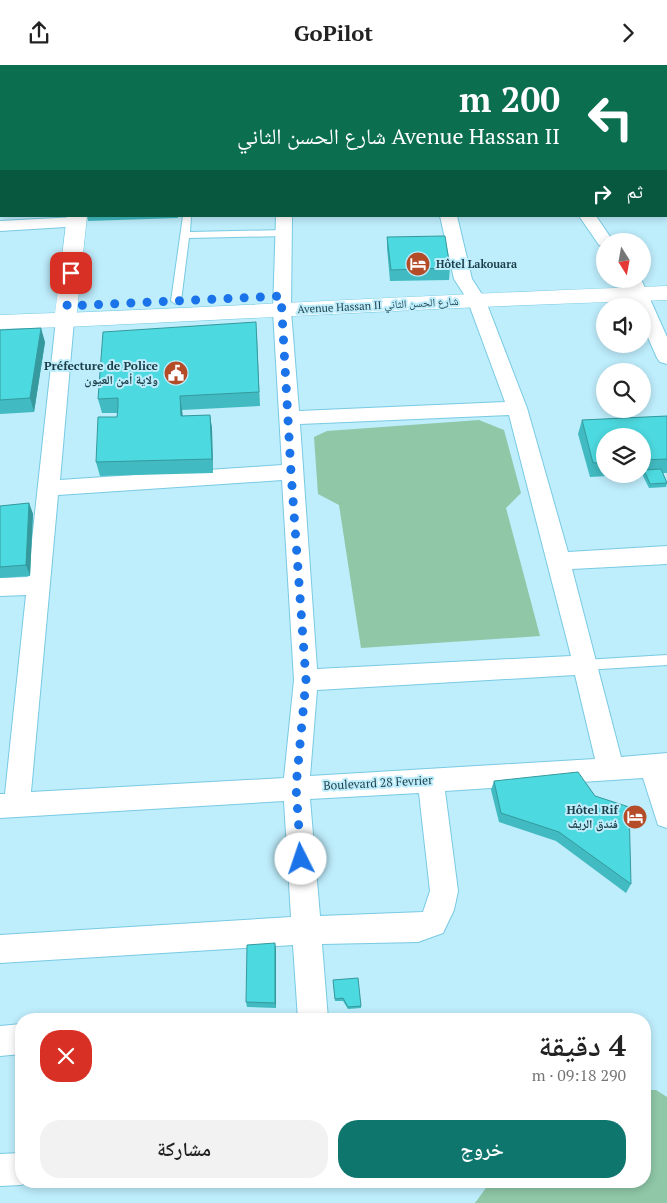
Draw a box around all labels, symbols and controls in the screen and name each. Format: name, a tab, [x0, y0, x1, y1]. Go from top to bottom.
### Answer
text: GoPilot	[294, 18, 373, 47]
icon: share	[25, 19, 53, 47]
icon: forward	[614, 19, 642, 47]
text: 200 m	[459, 76, 560, 122]
icon: left	[578, 85, 643, 150]
text: Avenue Hassan II شارع الحسن الثاني	[237, 121, 560, 150]
text: ثم	[626, 178, 643, 203]
icon: right	[588, 180, 616, 208]
north arrow	[596, 233, 651, 287]
map controls	[596, 233, 651, 483]
hotel icon: Hôtel Lakouara	[405, 251, 431, 277]
pin	[50, 252, 92, 294]
place label: Hôtel Lakouara	[436, 257, 517, 271]
icon: arrive	[57, 259, 85, 287]
street label: Avenue Hassan II شارع الحسن الثاني	[297, 294, 459, 318]
button: sound	[596, 298, 651, 353]
place label: Préfecture de Police ولاية أمن العيون	[44, 358, 159, 388]
public building icon: Préfecture de Police ولاية أمن العيون	[163, 360, 189, 386]
button: search	[596, 363, 651, 418]
button: layers	[596, 428, 651, 483]
street label: Boulevard 28 Fevrier	[323, 772, 434, 793]
place label: Hôtel Rif فندق الريف	[566, 802, 620, 832]
hotel icon: Hôtel Rif فندق الريف	[622, 804, 648, 830]
position arrow	[274, 832, 326, 884]
text: 4 دقيقة	[539, 1025, 626, 1065]
button: close	[40, 1030, 92, 1082]
text: 290 m · 09:18	[532, 1064, 626, 1086]
button: مشاركة	[40, 1120, 328, 1178]
button: خروج	[338, 1120, 626, 1178]

